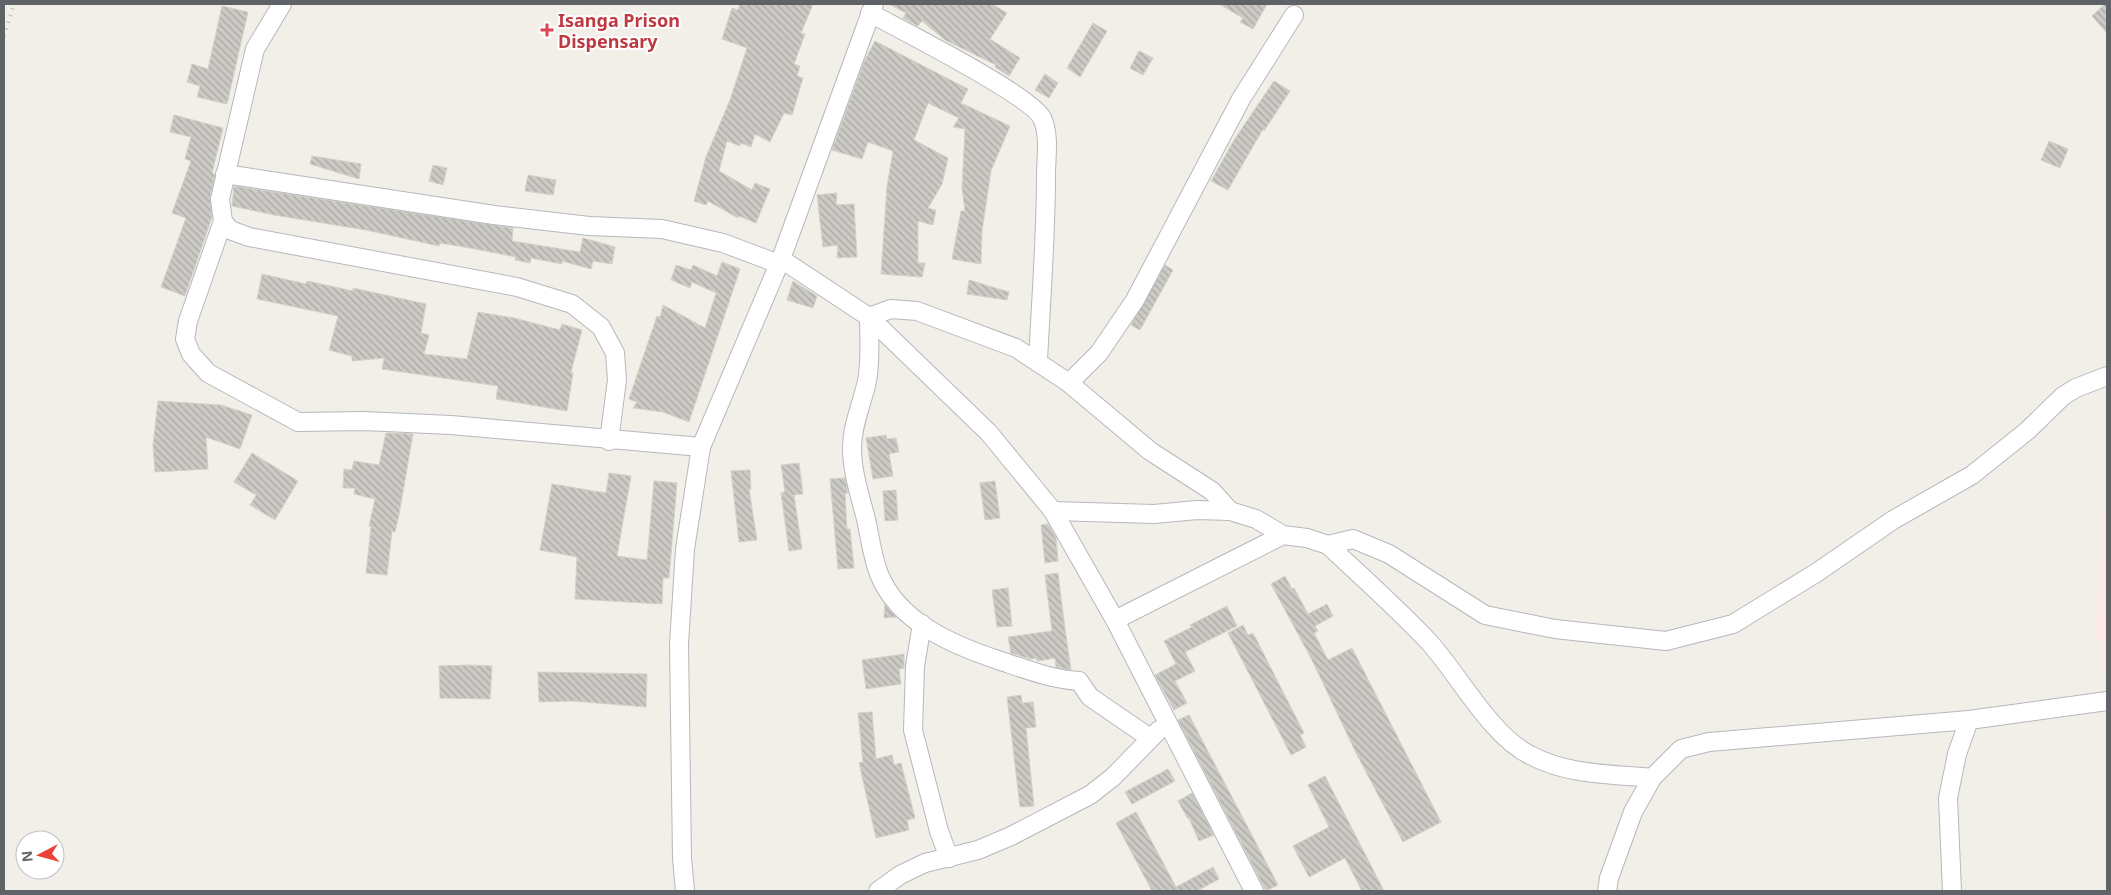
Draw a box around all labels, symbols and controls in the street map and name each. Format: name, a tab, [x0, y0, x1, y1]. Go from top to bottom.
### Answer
place label: Isanga Prison Dispensary	[558, 8, 680, 53]
marker: Isanga Prison Dispensary	[540, 23, 554, 37]
north arrow	[15, 830, 65, 880]
text: N	[17, 850, 37, 863]

